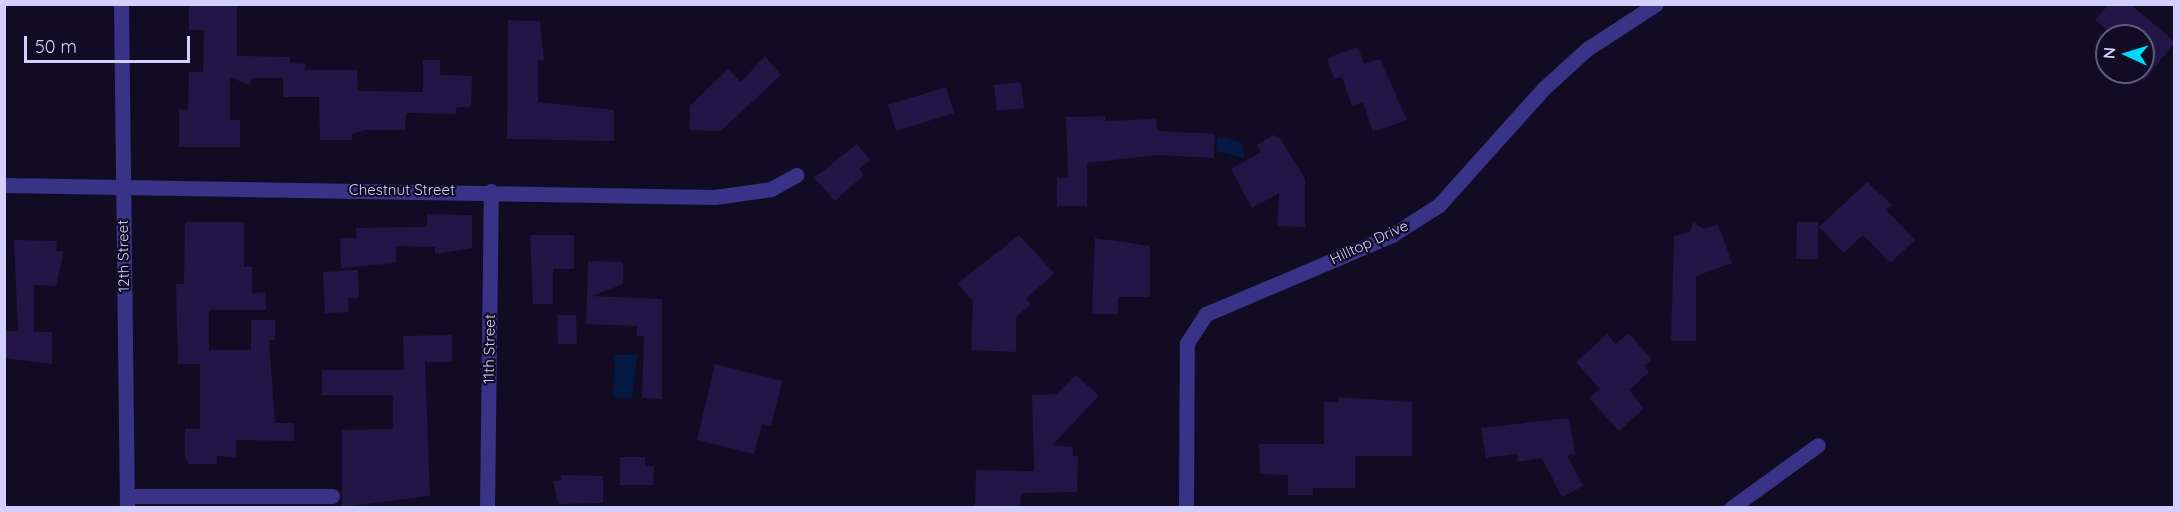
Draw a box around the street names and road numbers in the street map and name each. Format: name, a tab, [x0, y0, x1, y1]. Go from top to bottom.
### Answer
street label: Chestnut Street	[349, 181, 455, 199]
street label: Hilltop Drive	[1327, 216, 1411, 268]
street label: 12th Street	[113, 220, 133, 292]
street label: 11th Street	[479, 314, 499, 384]

